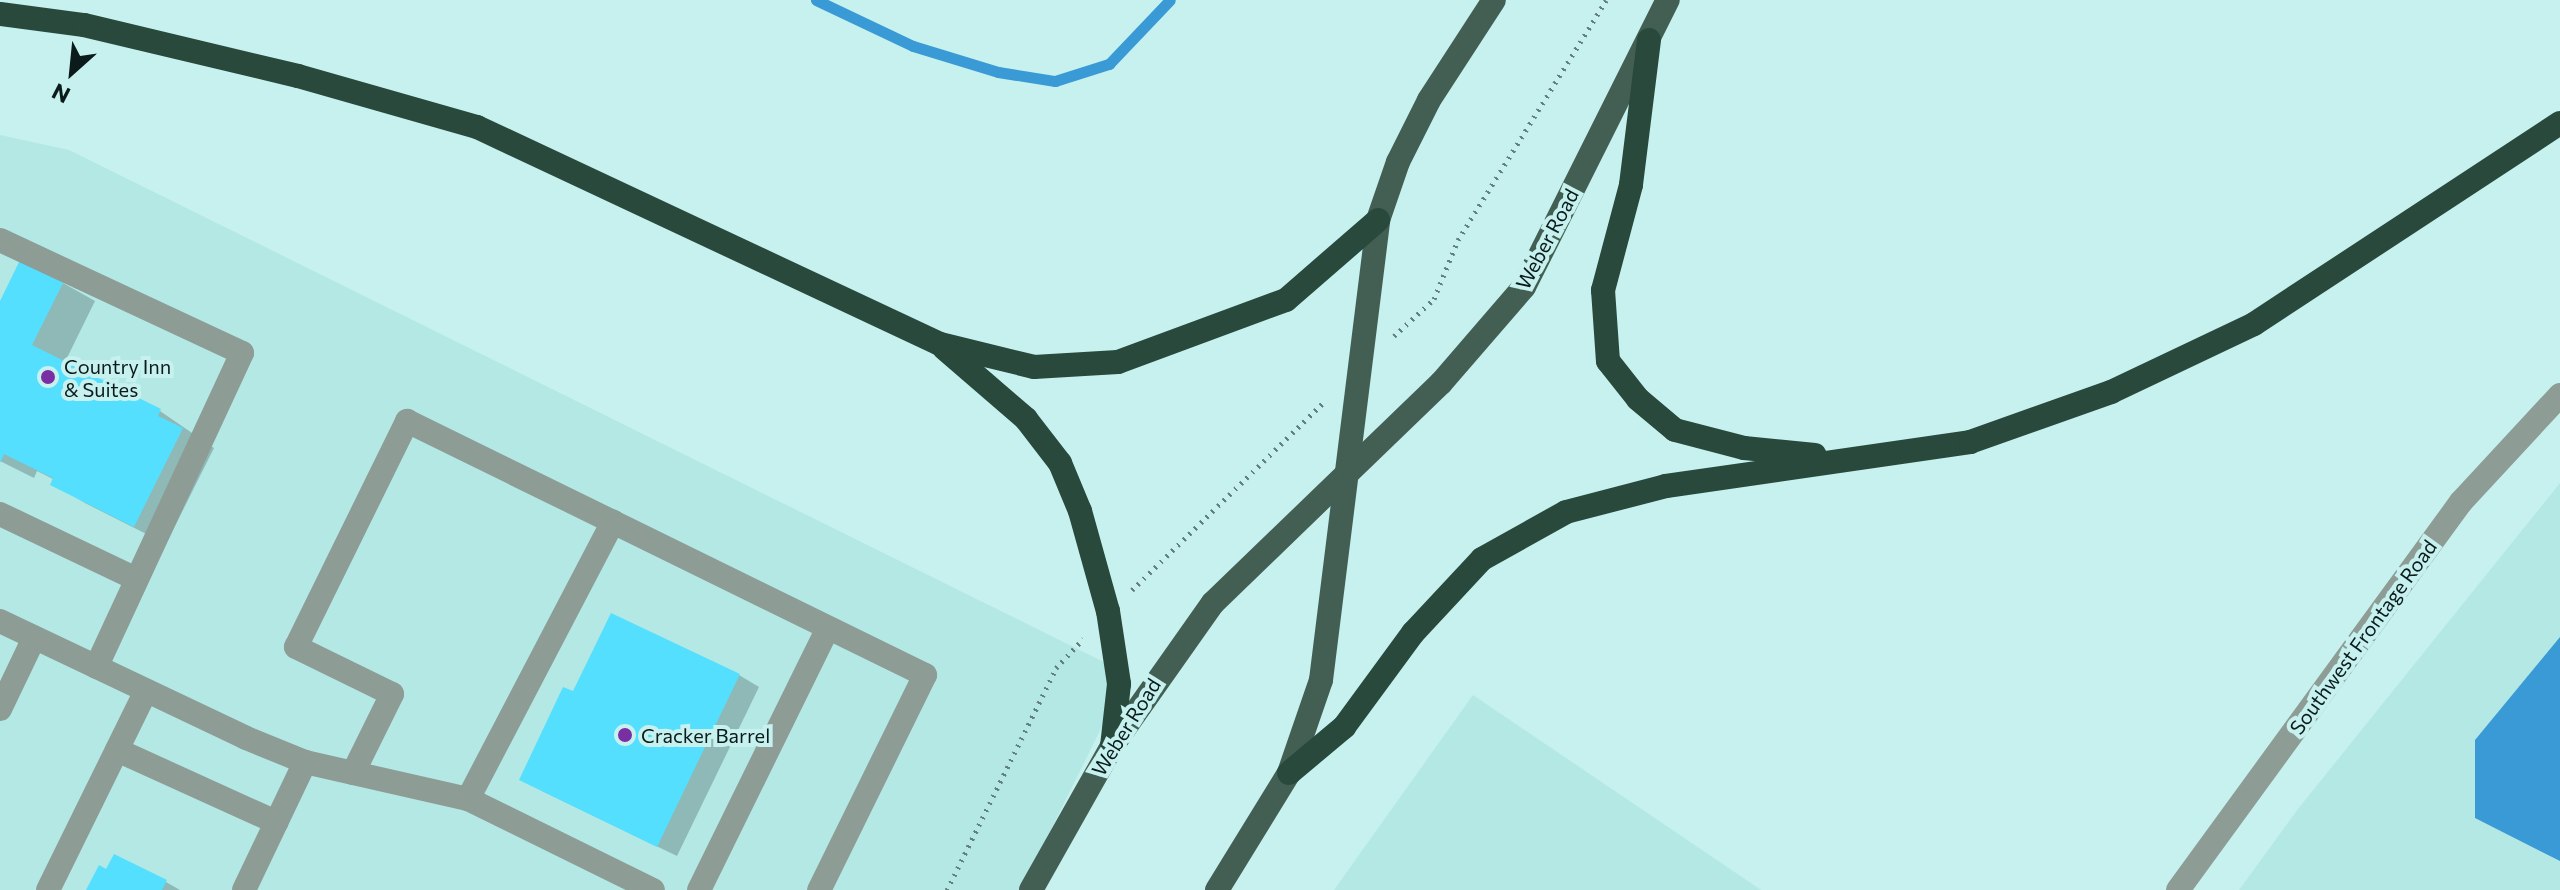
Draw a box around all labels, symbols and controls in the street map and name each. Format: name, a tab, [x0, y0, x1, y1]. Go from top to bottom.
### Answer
north arrow	[32, 32, 112, 112]
text: N	[47, 78, 74, 110]
street label: Weber Road	[1510, 185, 1584, 293]
place label: Country Inn & Suites	[64, 354, 171, 401]
marker: Country Inn & Suites	[39, 368, 57, 386]
street label: Southwest Frontage Road	[2284, 535, 2442, 739]
street label: Weber Road	[1087, 674, 1165, 780]
place label: Cracker Barrel	[641, 723, 770, 747]
marker: Cracker Barrel	[616, 726, 634, 744]

